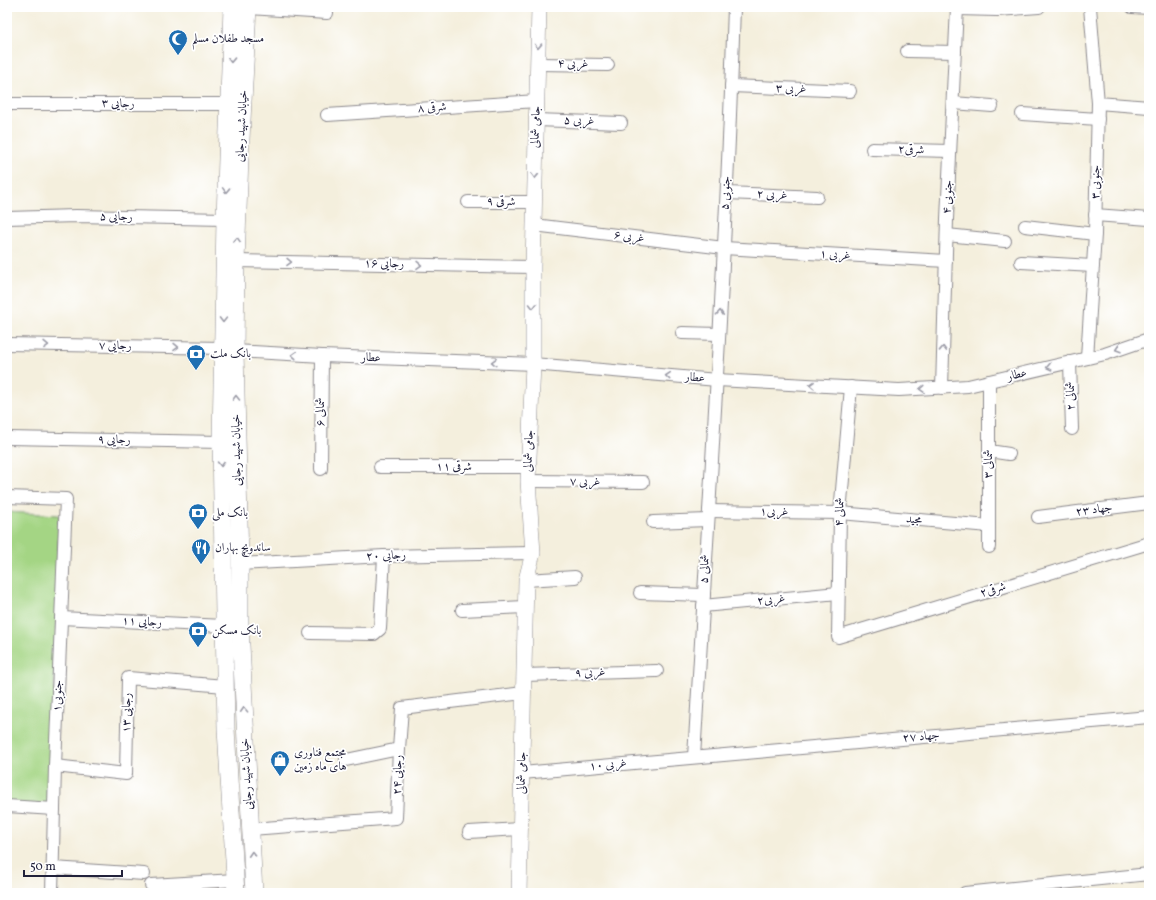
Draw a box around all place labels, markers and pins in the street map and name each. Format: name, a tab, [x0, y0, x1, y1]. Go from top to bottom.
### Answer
mosque icon: مسجد طفلان مسلم	[167, 28, 189, 56]
place label: مسجد طفلان مسلم	[192, 31, 264, 50]
bank icon: بانک ملت	[185, 343, 207, 371]
place label: بانک ملت	[210, 346, 251, 362]
bank icon: بانک ملی	[187, 502, 209, 530]
place label: بانک ملی	[212, 505, 248, 521]
restaurant icon: ساندویچ بهاران	[190, 537, 212, 565]
place label: ساندویچ بهاران	[215, 540, 271, 557]
bank icon: بانک مسکن	[187, 620, 209, 648]
place label: بانک مسکن	[212, 623, 261, 639]
place label: مجتمع فناوری های ماه زمین	[294, 745, 347, 775]
shop icon: مجتمع فناوری های ماه زمین	[269, 749, 291, 777]

